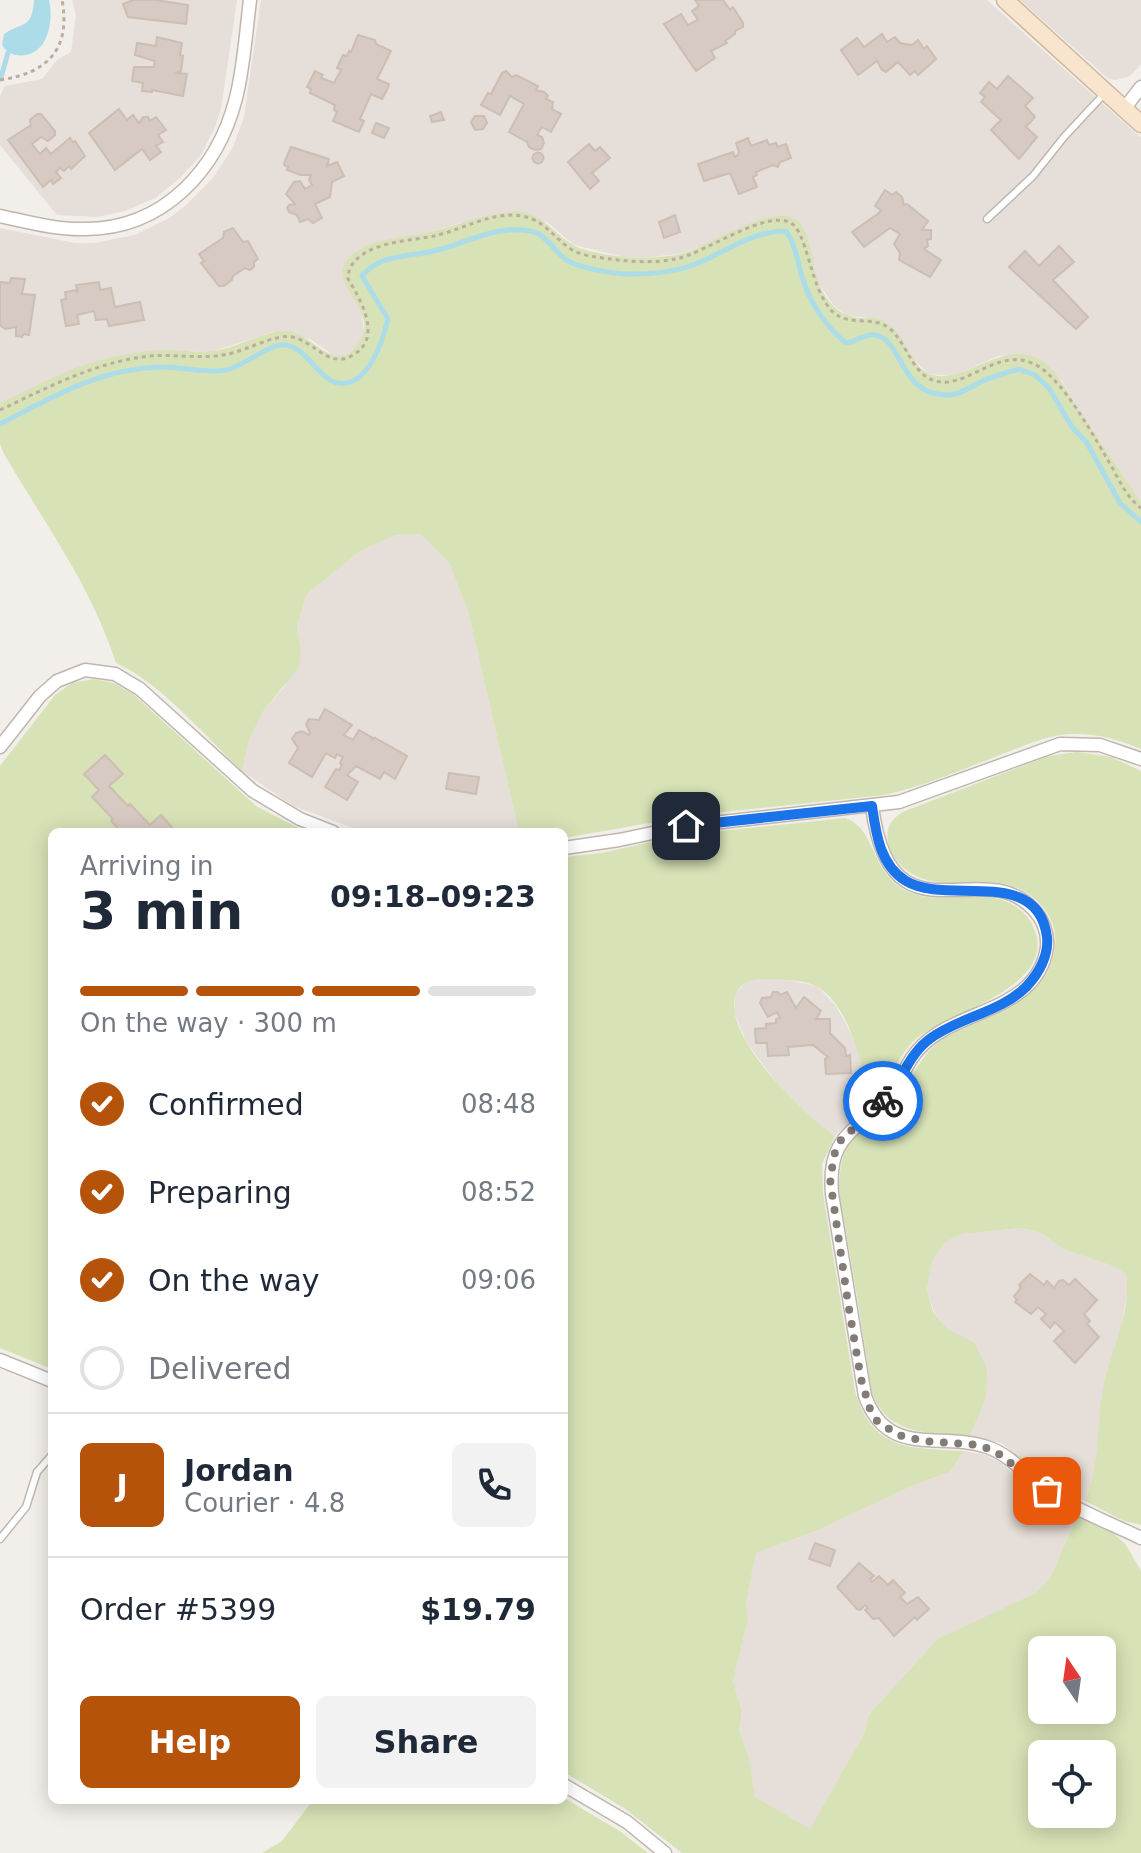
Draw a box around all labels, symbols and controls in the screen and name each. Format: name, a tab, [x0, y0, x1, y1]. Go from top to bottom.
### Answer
pin	[652, 792, 720, 860]
icon: home	[664, 804, 708, 848]
text: Arriving in	[80, 851, 214, 881]
text: 09:18–09:23	[330, 879, 536, 914]
text: 3 min	[80, 881, 243, 941]
text: On the way · 300 m	[80, 1008, 337, 1038]
courier	[843, 1061, 923, 1141]
icon: bike	[861, 1079, 905, 1123]
icon: check	[80, 1082, 124, 1126]
text: Confirmed	[148, 1087, 304, 1122]
text: 08:48	[461, 1089, 536, 1119]
icon: check	[80, 1170, 124, 1214]
text: Preparing	[148, 1175, 292, 1210]
text: 08:52	[461, 1177, 536, 1207]
icon: check	[80, 1258, 124, 1302]
text: On the way	[148, 1263, 320, 1298]
text: 09:06	[461, 1265, 536, 1295]
text: Delivered	[148, 1351, 292, 1386]
button: phone	[452, 1443, 536, 1527]
text: Jordan	[184, 1453, 294, 1488]
pin	[1013, 1457, 1081, 1525]
text: J	[116, 1468, 128, 1503]
icon: bag	[1025, 1469, 1069, 1513]
text: Courier · 4.8	[184, 1488, 345, 1518]
text: Order #5399	[80, 1592, 276, 1627]
text: $19.79	[420, 1592, 536, 1627]
north arrow	[1028, 1636, 1116, 1724]
map controls	[1028, 1636, 1116, 1828]
button: Help	[80, 1696, 300, 1788]
button: Share	[316, 1696, 536, 1788]
button: locate	[1028, 1740, 1116, 1828]

